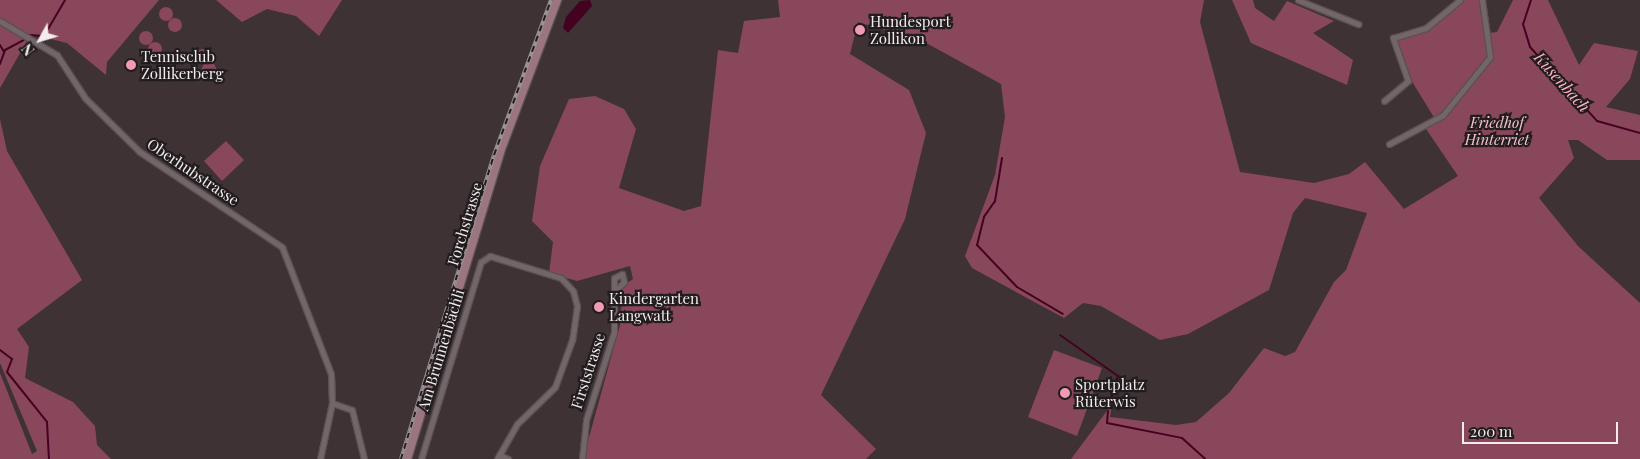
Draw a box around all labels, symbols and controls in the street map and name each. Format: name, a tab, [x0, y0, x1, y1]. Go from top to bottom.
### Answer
place label: Hundesport Zollikon	[870, 12, 951, 47]
north arrow	[15, 15, 65, 65]
marker: Hundesport Zollikon	[854, 24, 866, 36]
text: N	[17, 40, 39, 60]
place label: Tennisclub Zollikerberg	[141, 47, 223, 82]
water label: Kusenbach	[1530, 48, 1594, 116]
marker: Tennisclub Zollikerberg	[125, 59, 137, 71]
park label: Friedhof Hinterriet	[1465, 113, 1529, 148]
street label: Oberhubstrasse	[144, 135, 242, 209]
street label: Forchstrasse	[444, 180, 486, 268]
street label: Am Brunnenbächli	[414, 287, 468, 413]
place label: Kindergarten Langwatt	[609, 289, 699, 324]
marker: Kindergarten Langwatt	[593, 301, 605, 313]
street label: Firststrasse	[567, 331, 609, 411]
place label: Sportplatz Rüterwis	[1075, 375, 1145, 410]
marker: Sportplatz Rüterwis	[1059, 387, 1071, 399]
scale bar	[1465, 412, 1621, 444]
text: 200 m	[1470, 421, 1512, 441]

